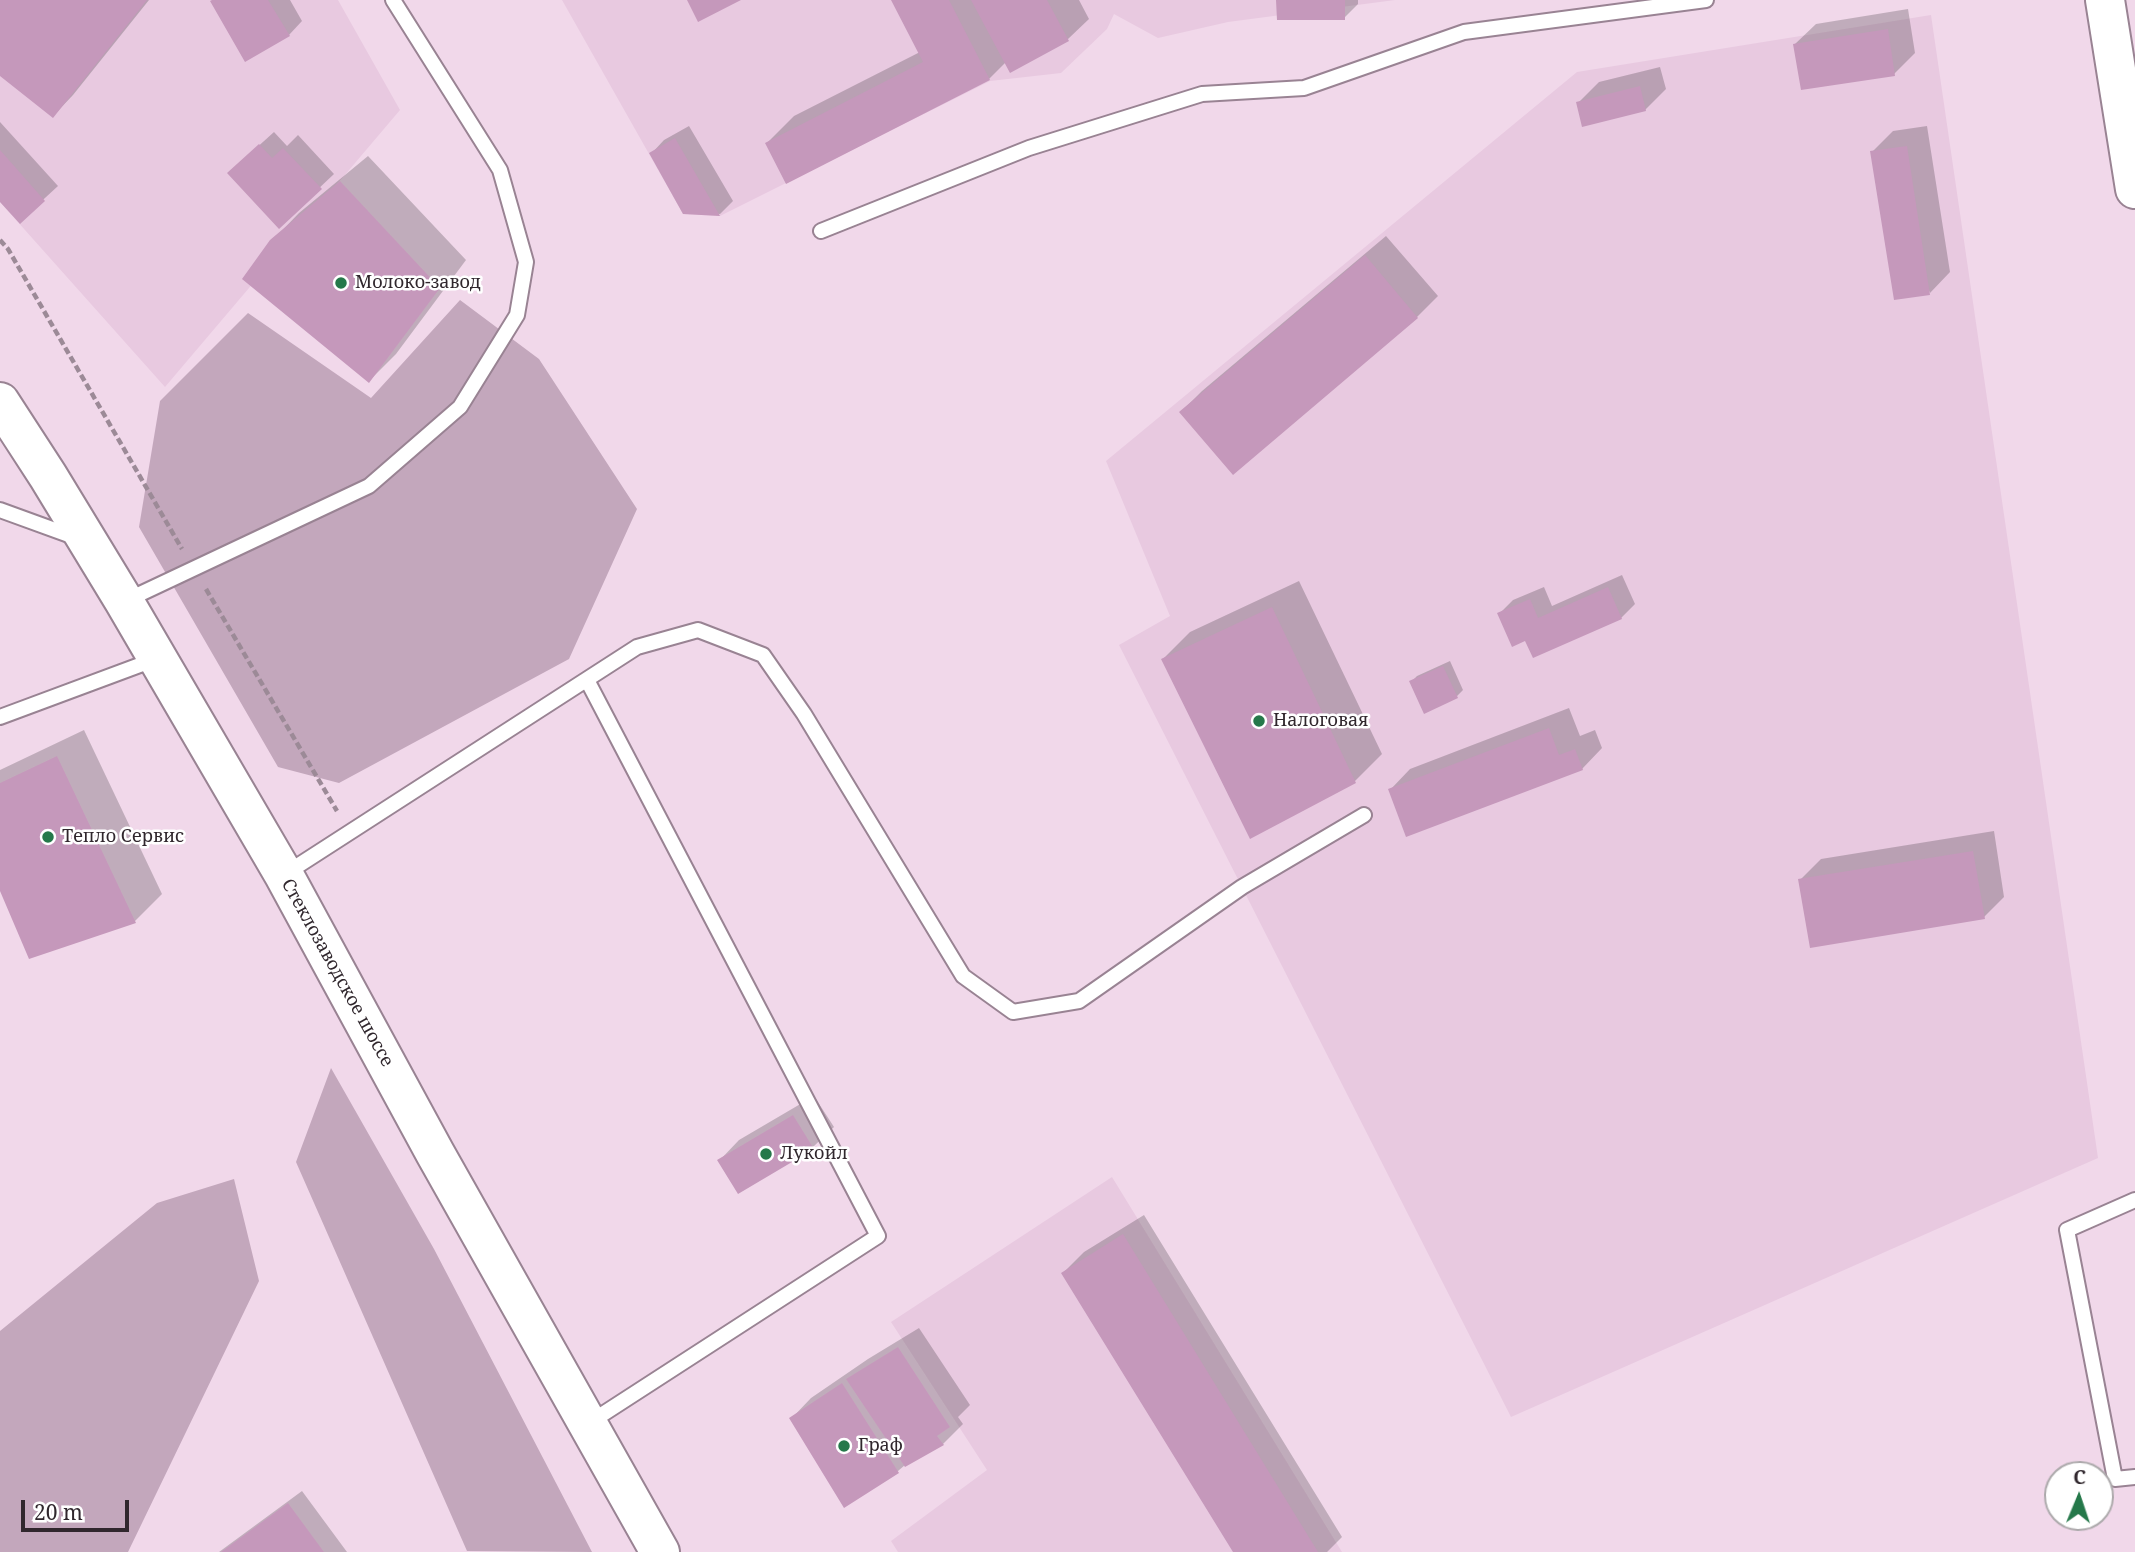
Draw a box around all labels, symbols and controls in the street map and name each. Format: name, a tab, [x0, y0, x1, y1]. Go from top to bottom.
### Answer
place label: Молоко-завод	[355, 272, 481, 294]
marker: Молоко-завод	[333, 275, 349, 291]
place label: Налоговая	[1273, 710, 1368, 732]
marker: Налоговая	[1251, 713, 1267, 729]
place label: Тепло Сервис	[62, 826, 184, 848]
marker: Тепло Сервис	[40, 829, 56, 845]
street label: Стеклозаводское шоссе	[276, 875, 398, 1071]
place label: Лукойл	[780, 1143, 848, 1165]
marker: Лукойл	[758, 1146, 774, 1162]
place label: Граф	[858, 1435, 903, 1457]
marker: Граф	[836, 1438, 852, 1454]
north arrow	[2044, 1461, 2114, 1531]
text: С	[2073, 1464, 2086, 1490]
scale bar	[24, 1486, 133, 1530]
text: 20 m	[34, 1498, 83, 1526]

